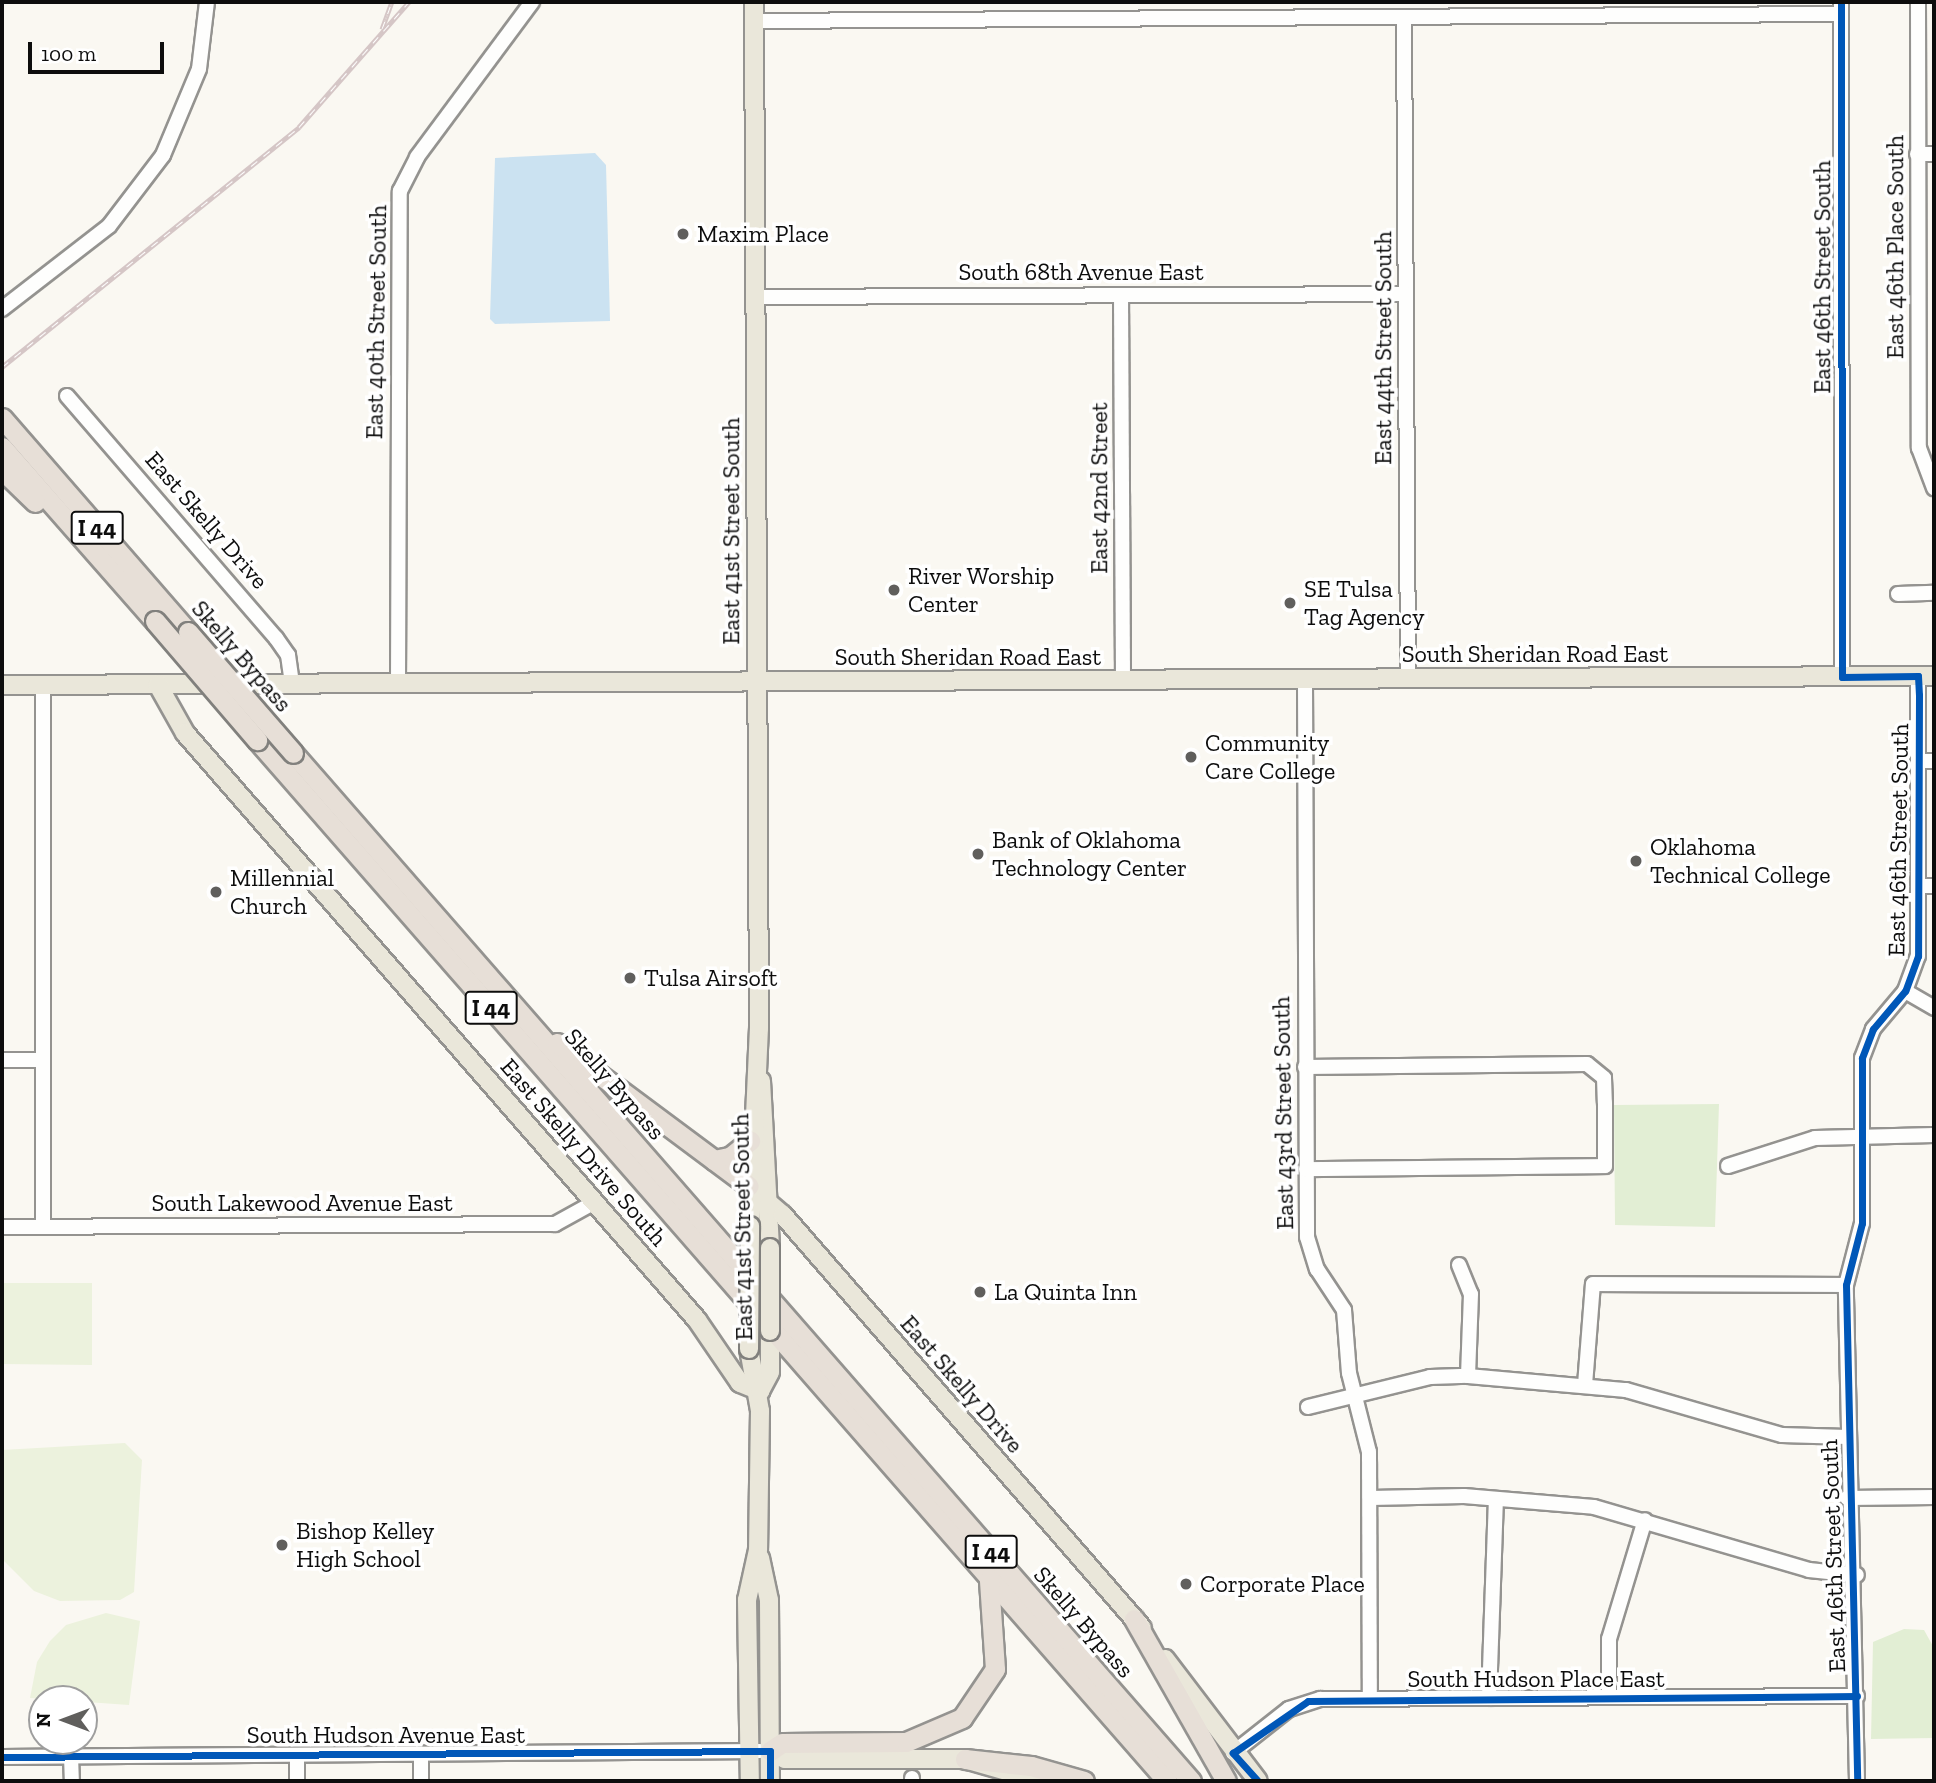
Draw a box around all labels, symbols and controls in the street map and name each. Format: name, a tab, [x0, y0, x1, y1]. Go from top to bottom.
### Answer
scale bar	[32, 28, 168, 72]
text: 100 m	[41, 41, 96, 66]
street label: East 46th Place South	[1881, 135, 1909, 359]
street label: East 46th Street South	[1808, 160, 1836, 394]
street label: East 40th Street South	[360, 204, 392, 440]
place label: Maxim Place	[697, 220, 829, 248]
marker: Maxim Place	[675, 226, 691, 242]
street label: East 44th Street South	[1369, 231, 1397, 465]
street label: South 68th Avenue East	[958, 258, 1204, 286]
street label: East 42nd Street	[1085, 402, 1113, 574]
street label: East 41st Street South	[717, 417, 745, 645]
street label: East Skelly Drive	[139, 445, 275, 595]
road number: I 44	[69, 508, 125, 548]
place label: River Worship Center	[908, 562, 1055, 618]
place label: SE Tulsa Tag Agency	[1304, 575, 1425, 631]
marker: River Worship Center	[886, 582, 902, 598]
street label: Skelly Bypass	[186, 594, 298, 718]
marker: SE Tulsa Tag Agency	[1282, 595, 1298, 611]
street label: South Sheridan Road East	[1402, 640, 1668, 668]
street label: South Sheridan Road East	[835, 643, 1101, 671]
street label: East 46th Street South	[1882, 723, 1914, 957]
place label: Community Care College	[1205, 729, 1335, 785]
marker: Community Care College	[1183, 749, 1199, 765]
place label: Bank of Oklahoma Technology Center	[992, 826, 1188, 882]
place label: Oklahoma Technical College	[1650, 833, 1830, 889]
marker: Bank of Oklahoma Technology Center	[970, 846, 986, 862]
marker: Oklahoma Technical College	[1628, 853, 1644, 869]
place label: Millennial Church	[230, 864, 334, 920]
marker: Millennial Church	[208, 884, 224, 900]
place label: Tulsa Airsoft	[644, 964, 778, 992]
marker: Tulsa Airsoft	[622, 970, 638, 986]
road number: I 44	[463, 988, 519, 1028]
street label: East 43rd Street South	[1267, 996, 1299, 1230]
street label: Skelly Bypass	[559, 1022, 671, 1146]
street label: East Skelly Drive South	[494, 1052, 674, 1252]
street label: East 41st Street South	[726, 1113, 758, 1341]
street label: South Lakewood Avenue East	[151, 1189, 453, 1217]
place label: La Quinta Inn	[994, 1278, 1137, 1306]
marker: La Quinta Inn	[972, 1284, 988, 1300]
street label: East Skelly Drive	[894, 1309, 1030, 1459]
street label: East 46th Street South	[1815, 1439, 1851, 1673]
place label: Bishop Kelley High School	[296, 1517, 434, 1573]
road number: I 44	[963, 1532, 1019, 1572]
marker: Bishop Kelley High School	[274, 1537, 290, 1553]
street label: Skelly Bypass	[1028, 1560, 1140, 1684]
place label: Corporate Place	[1200, 1570, 1365, 1598]
marker: Corporate Place	[1178, 1576, 1194, 1592]
street label: South Hudson Place East	[1407, 1665, 1665, 1693]
north arrow	[28, 1685, 98, 1755]
text: N	[32, 1713, 55, 1727]
street label: South Hudson Avenue East	[246, 1721, 526, 1749]

